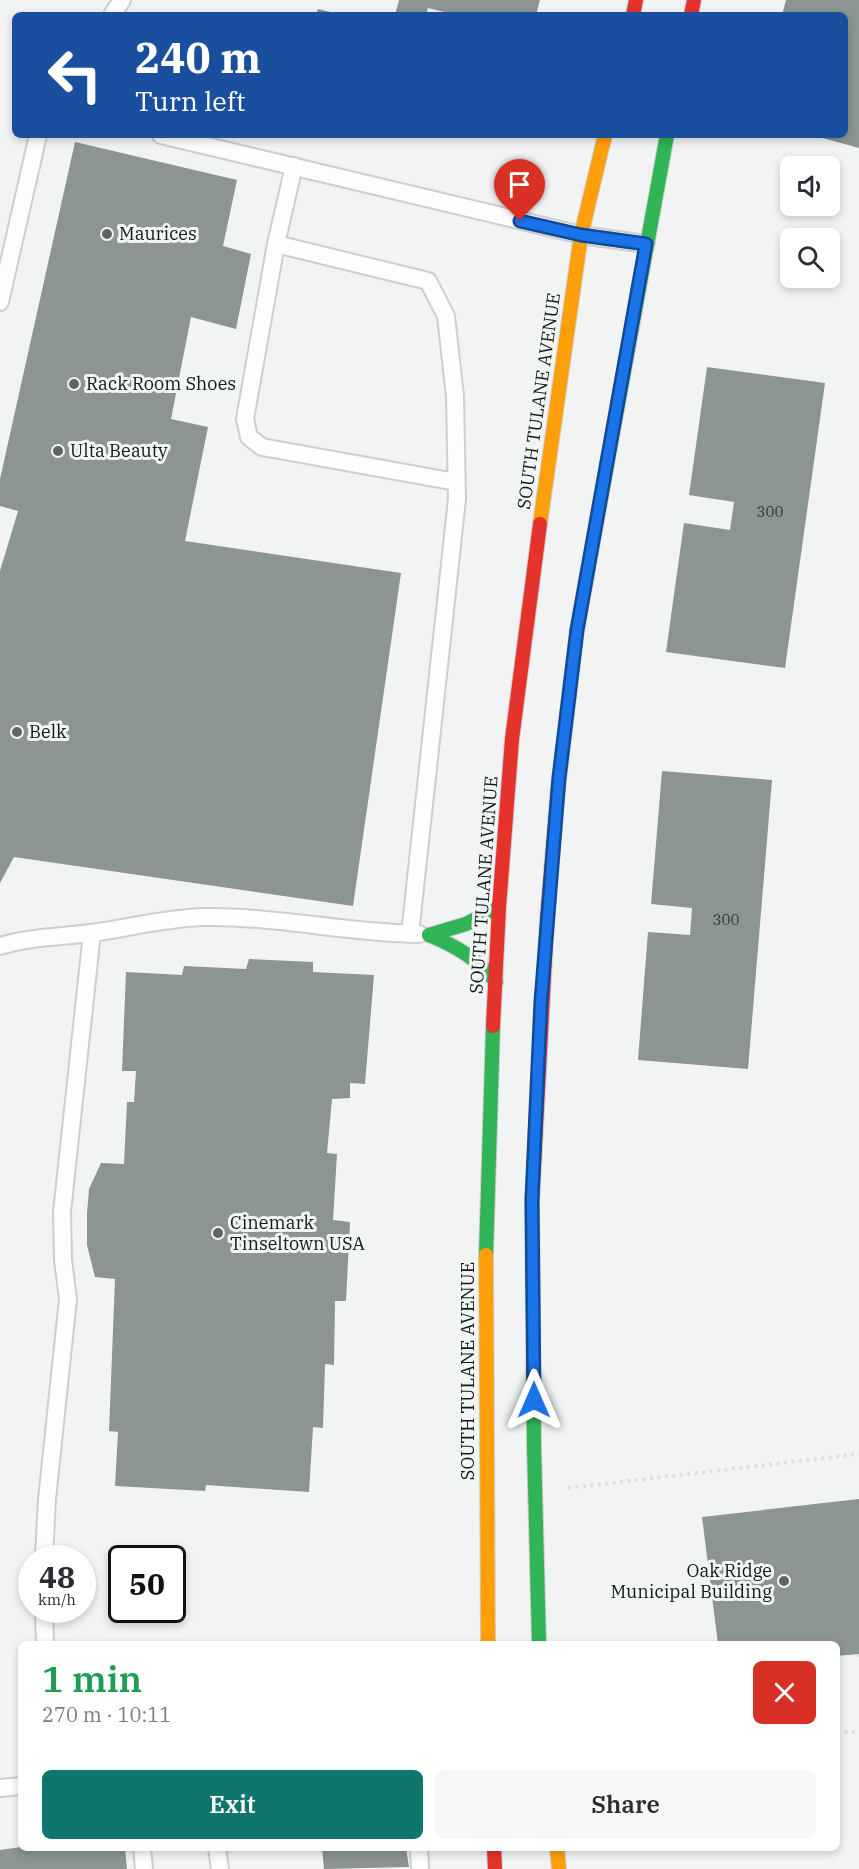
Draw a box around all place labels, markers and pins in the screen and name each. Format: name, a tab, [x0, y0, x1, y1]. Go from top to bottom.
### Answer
pin	[494, 159, 545, 221]
place label: Maurices	[119, 222, 197, 245]
marker: Maurices	[100, 227, 114, 241]
place label: Rack Room Shoes	[86, 372, 236, 395]
marker: Rack Room Shoes	[67, 377, 81, 391]
place label: Ulta Beauty	[70, 439, 168, 462]
marker: Ulta Beauty	[51, 444, 65, 458]
place label: Belk	[29, 720, 67, 743]
marker: Belk	[10, 725, 24, 739]
place label: Cinemark Tinseltown USA	[230, 1211, 365, 1255]
marker: Cinemark Tinseltown USA	[211, 1226, 225, 1240]
place label: Oak Ridge Municipal Building	[610, 1559, 772, 1603]
marker: Oak Ridge Municipal Building	[777, 1574, 791, 1588]

